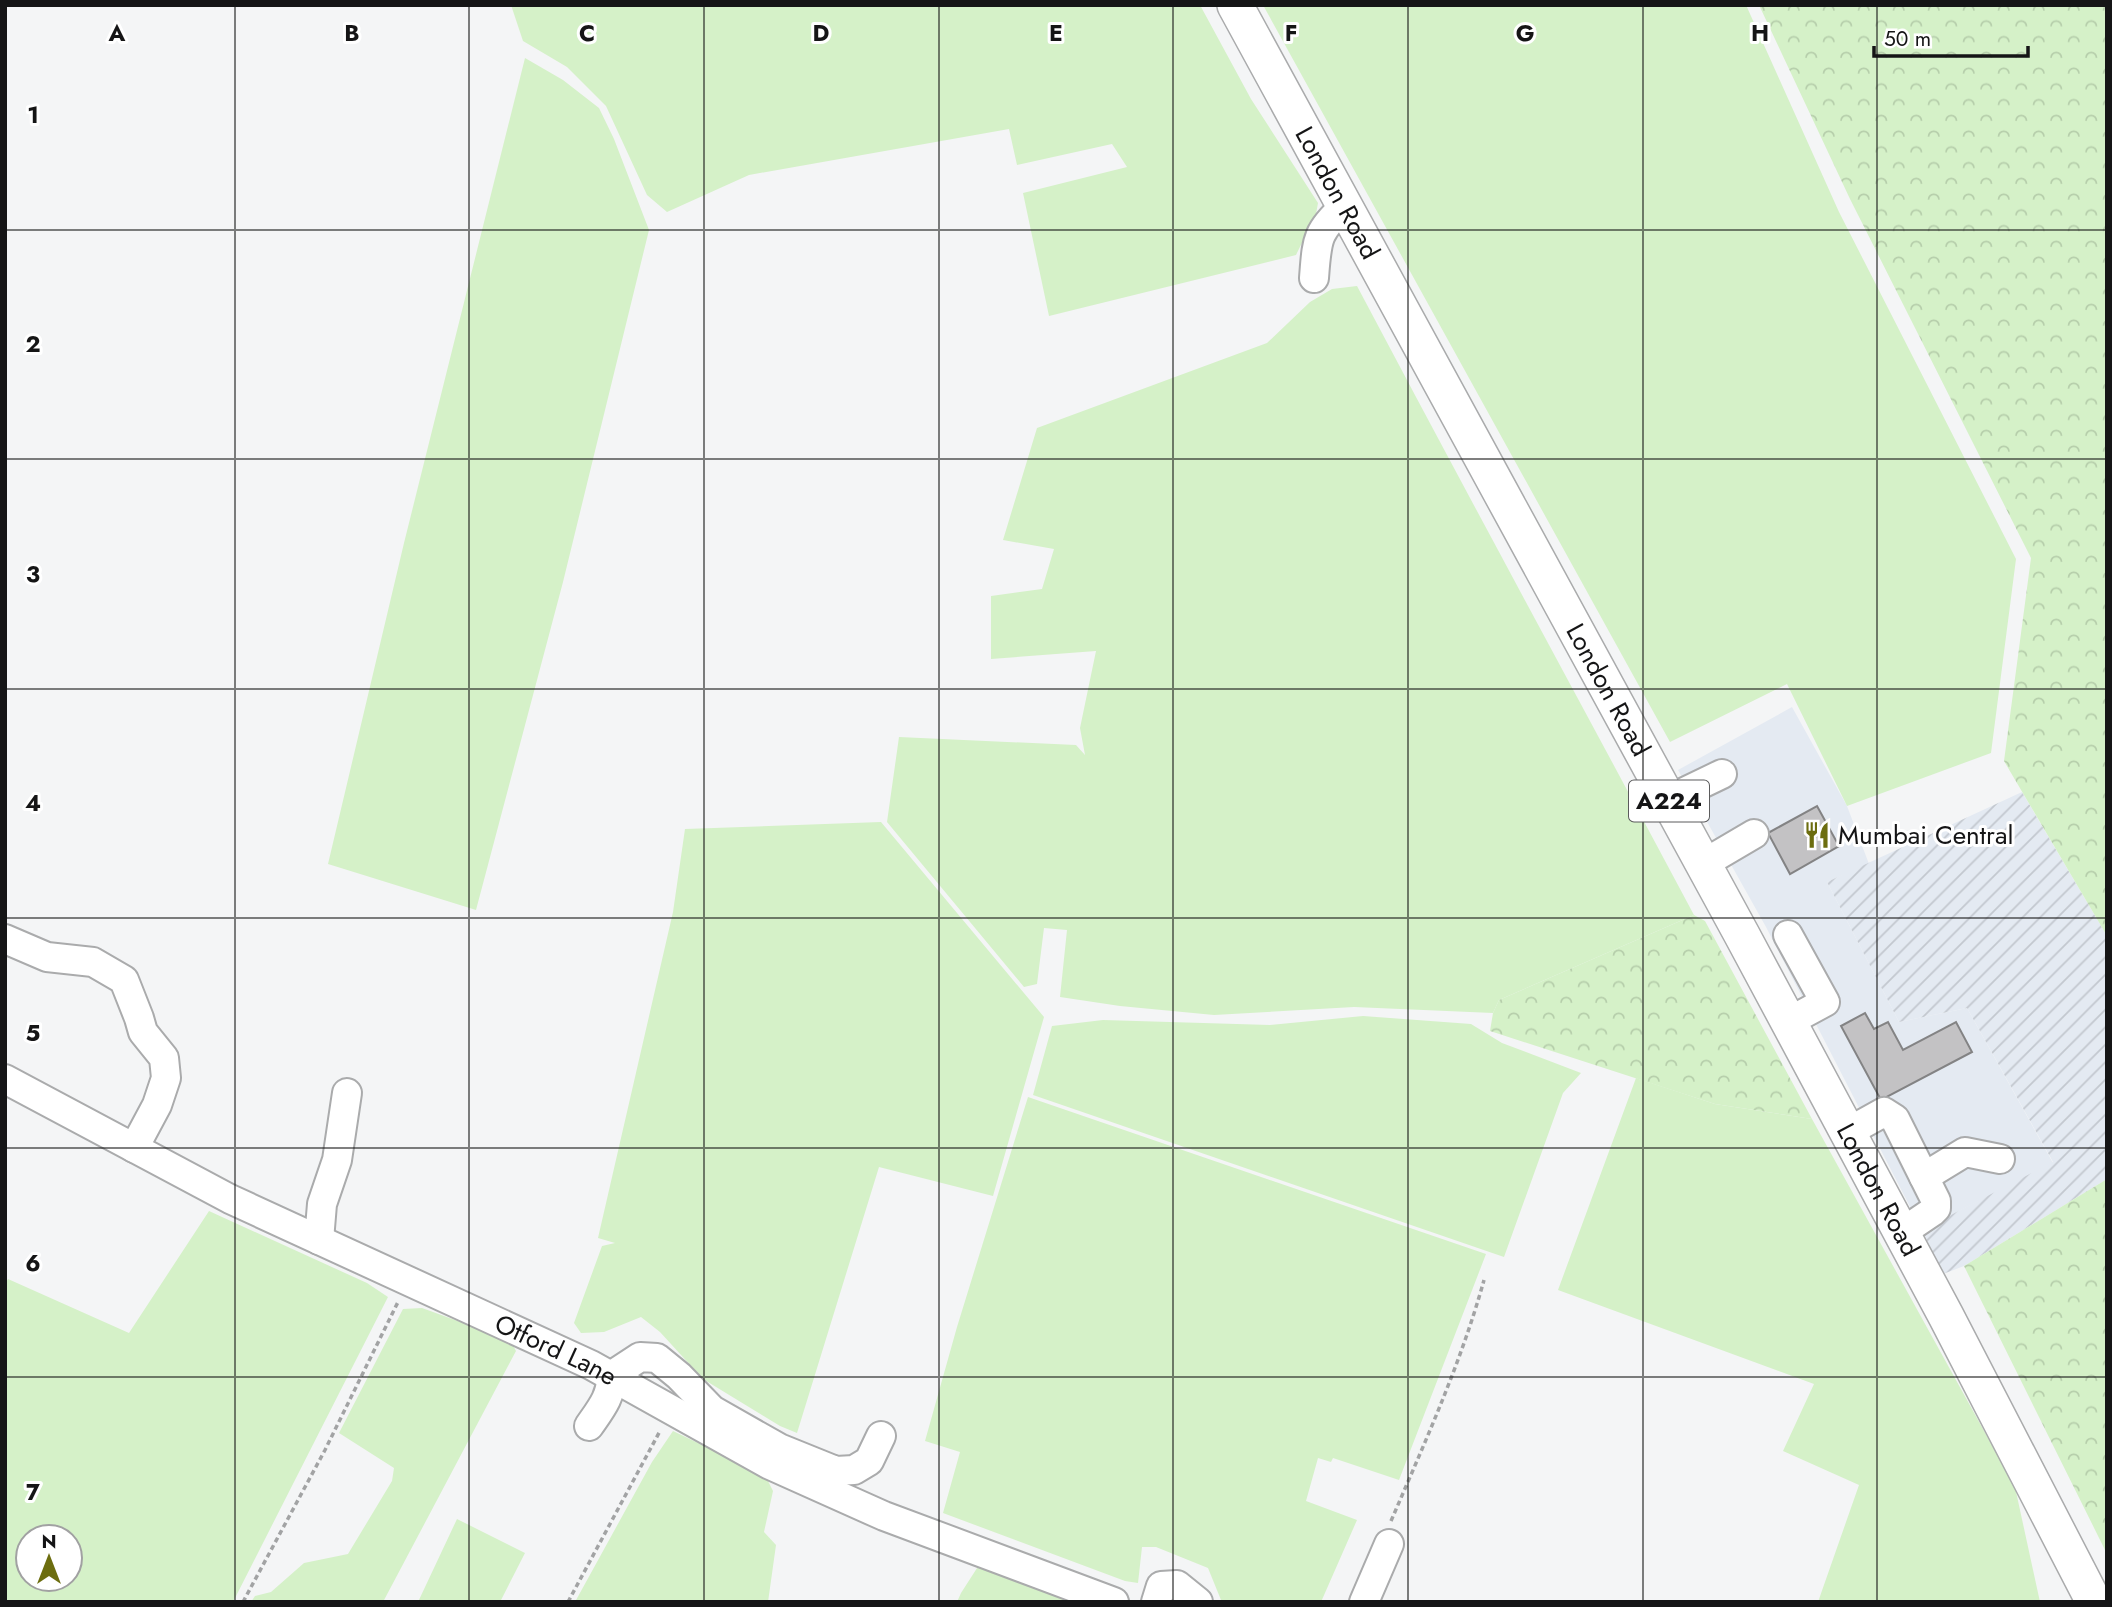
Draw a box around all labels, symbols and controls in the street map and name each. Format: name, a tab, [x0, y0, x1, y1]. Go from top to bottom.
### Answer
scale bar	[1874, 14, 2028, 58]
text: A	[108, 16, 126, 50]
text: B	[344, 16, 360, 50]
text: C	[579, 16, 595, 50]
text: D	[813, 16, 830, 50]
text: E	[1049, 16, 1063, 50]
text: F	[1285, 16, 1297, 50]
text: G	[1516, 16, 1534, 50]
text: H	[1751, 16, 1769, 50]
text: 50 m	[1884, 24, 1931, 54]
text: 1	[27, 98, 39, 132]
street label: London Road	[1286, 120, 1389, 266]
text: 2	[25, 327, 41, 361]
text: 3	[26, 557, 40, 591]
street label: London Road	[1557, 617, 1660, 763]
road number: A224	[1629, 780, 1709, 822]
text: 4	[25, 786, 41, 820]
place label: Mumbai Central	[1838, 816, 2013, 854]
restaurant icon: Mumbai Central	[1802, 820, 1832, 850]
text: 5	[26, 1016, 40, 1050]
street label: London Road	[1827, 1116, 1930, 1263]
text: 6	[25, 1246, 41, 1280]
street label: Otford Lane	[489, 1304, 624, 1395]
text: 7	[26, 1475, 40, 1509]
north arrow	[14, 1523, 84, 1593]
text: N	[41, 1528, 57, 1555]

